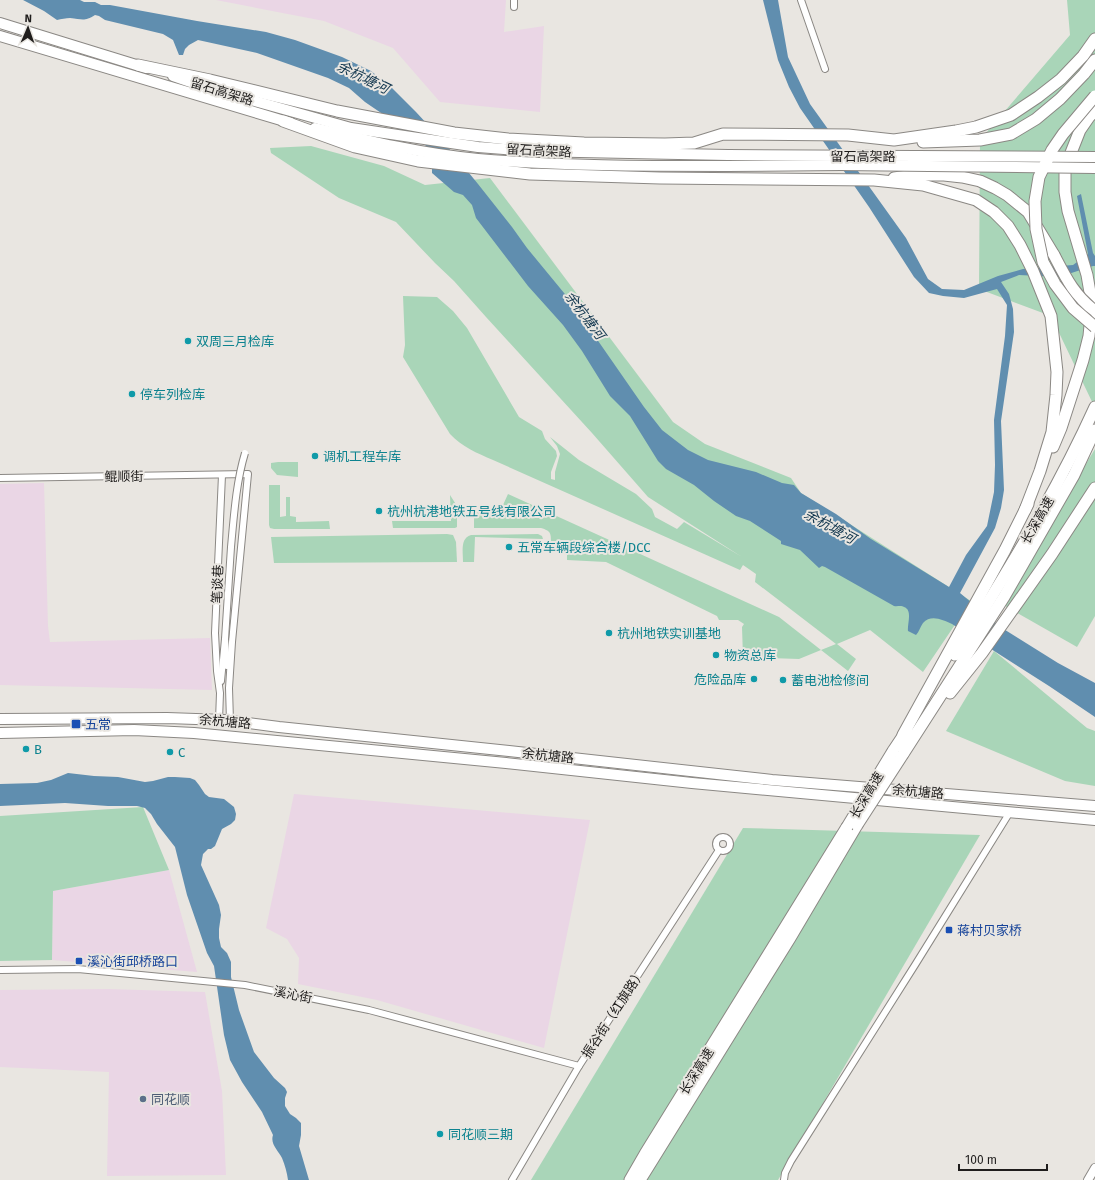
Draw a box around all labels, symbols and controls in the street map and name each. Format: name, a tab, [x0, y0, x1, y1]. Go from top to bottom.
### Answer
north arrow	[8, 8, 48, 48]
text: N	[24, 12, 32, 25]
water label: 余杭塘河	[334, 58, 394, 99]
street label: 留石高架路	[189, 75, 255, 108]
street label: 留石高架路	[506, 141, 572, 160]
street label: 留石高架路	[830, 149, 896, 164]
water label: 余杭塘河	[561, 288, 610, 345]
place label: 双周三月检库	[196, 334, 274, 349]
marker: 双周三月检库	[183, 336, 193, 346]
place label: 停车列检库	[140, 387, 205, 402]
marker: 停车列检库	[127, 389, 137, 399]
place label: 调机工程车库	[323, 449, 401, 464]
marker: 调机工程车库	[310, 451, 320, 461]
street label: 鲲顺街	[104, 469, 144, 484]
street label: 长深高速	[1018, 494, 1057, 547]
place label: 杭州杭港地铁五号线有限公司	[387, 504, 556, 519]
water label: 余杭塘河	[801, 505, 861, 549]
marker: 杭州杭港地铁五号线有限公司	[374, 506, 384, 516]
place label: 五常车辆段综合楼/DCC	[517, 540, 651, 555]
marker: 五常车辆段综合楼/DCC	[504, 542, 514, 552]
street label: 笔谈巷	[209, 564, 226, 604]
place label: 杭州地铁实训基地	[617, 626, 721, 641]
marker: 杭州地铁实训基地	[604, 628, 614, 638]
place label: 物资总库	[724, 648, 776, 663]
marker: 物资总库	[711, 650, 721, 660]
place label: 危险品库	[694, 672, 746, 687]
place label: 蓄电池检修间	[791, 673, 869, 688]
marker: 危险品库	[749, 674, 759, 684]
marker: 蓄电池检修间	[778, 675, 788, 685]
street label: 余杭塘路	[198, 712, 252, 731]
place label: 五常	[85, 717, 111, 732]
marker: 五常	[70, 718, 82, 730]
place label: B	[34, 742, 42, 757]
marker: B	[21, 744, 31, 754]
place label: C	[178, 745, 186, 760]
street label: 余杭塘路	[521, 745, 575, 766]
marker: C	[165, 747, 175, 757]
street label: 长深高速	[847, 769, 886, 821]
street label: 余杭塘路	[891, 782, 945, 801]
place label: 蒋村贝家桥	[957, 923, 1022, 938]
marker: 蒋村贝家桥	[944, 925, 954, 935]
place label: 溪沁街邱桥路口	[87, 954, 178, 969]
marker: 溪沁街邱桥路口	[74, 956, 84, 966]
street label: 振谷街（红旗路）	[579, 966, 648, 1061]
street label: 溪沁街	[272, 983, 313, 1006]
street label: 长深高速	[676, 1045, 717, 1097]
place label: 同花顺	[151, 1092, 190, 1107]
marker: 同花顺	[138, 1094, 148, 1104]
place label: 同花顺三期	[448, 1127, 513, 1142]
marker: 同花顺三期	[435, 1129, 445, 1139]
scale bar	[959, 1146, 1047, 1172]
text: 100 m	[965, 1153, 997, 1167]

